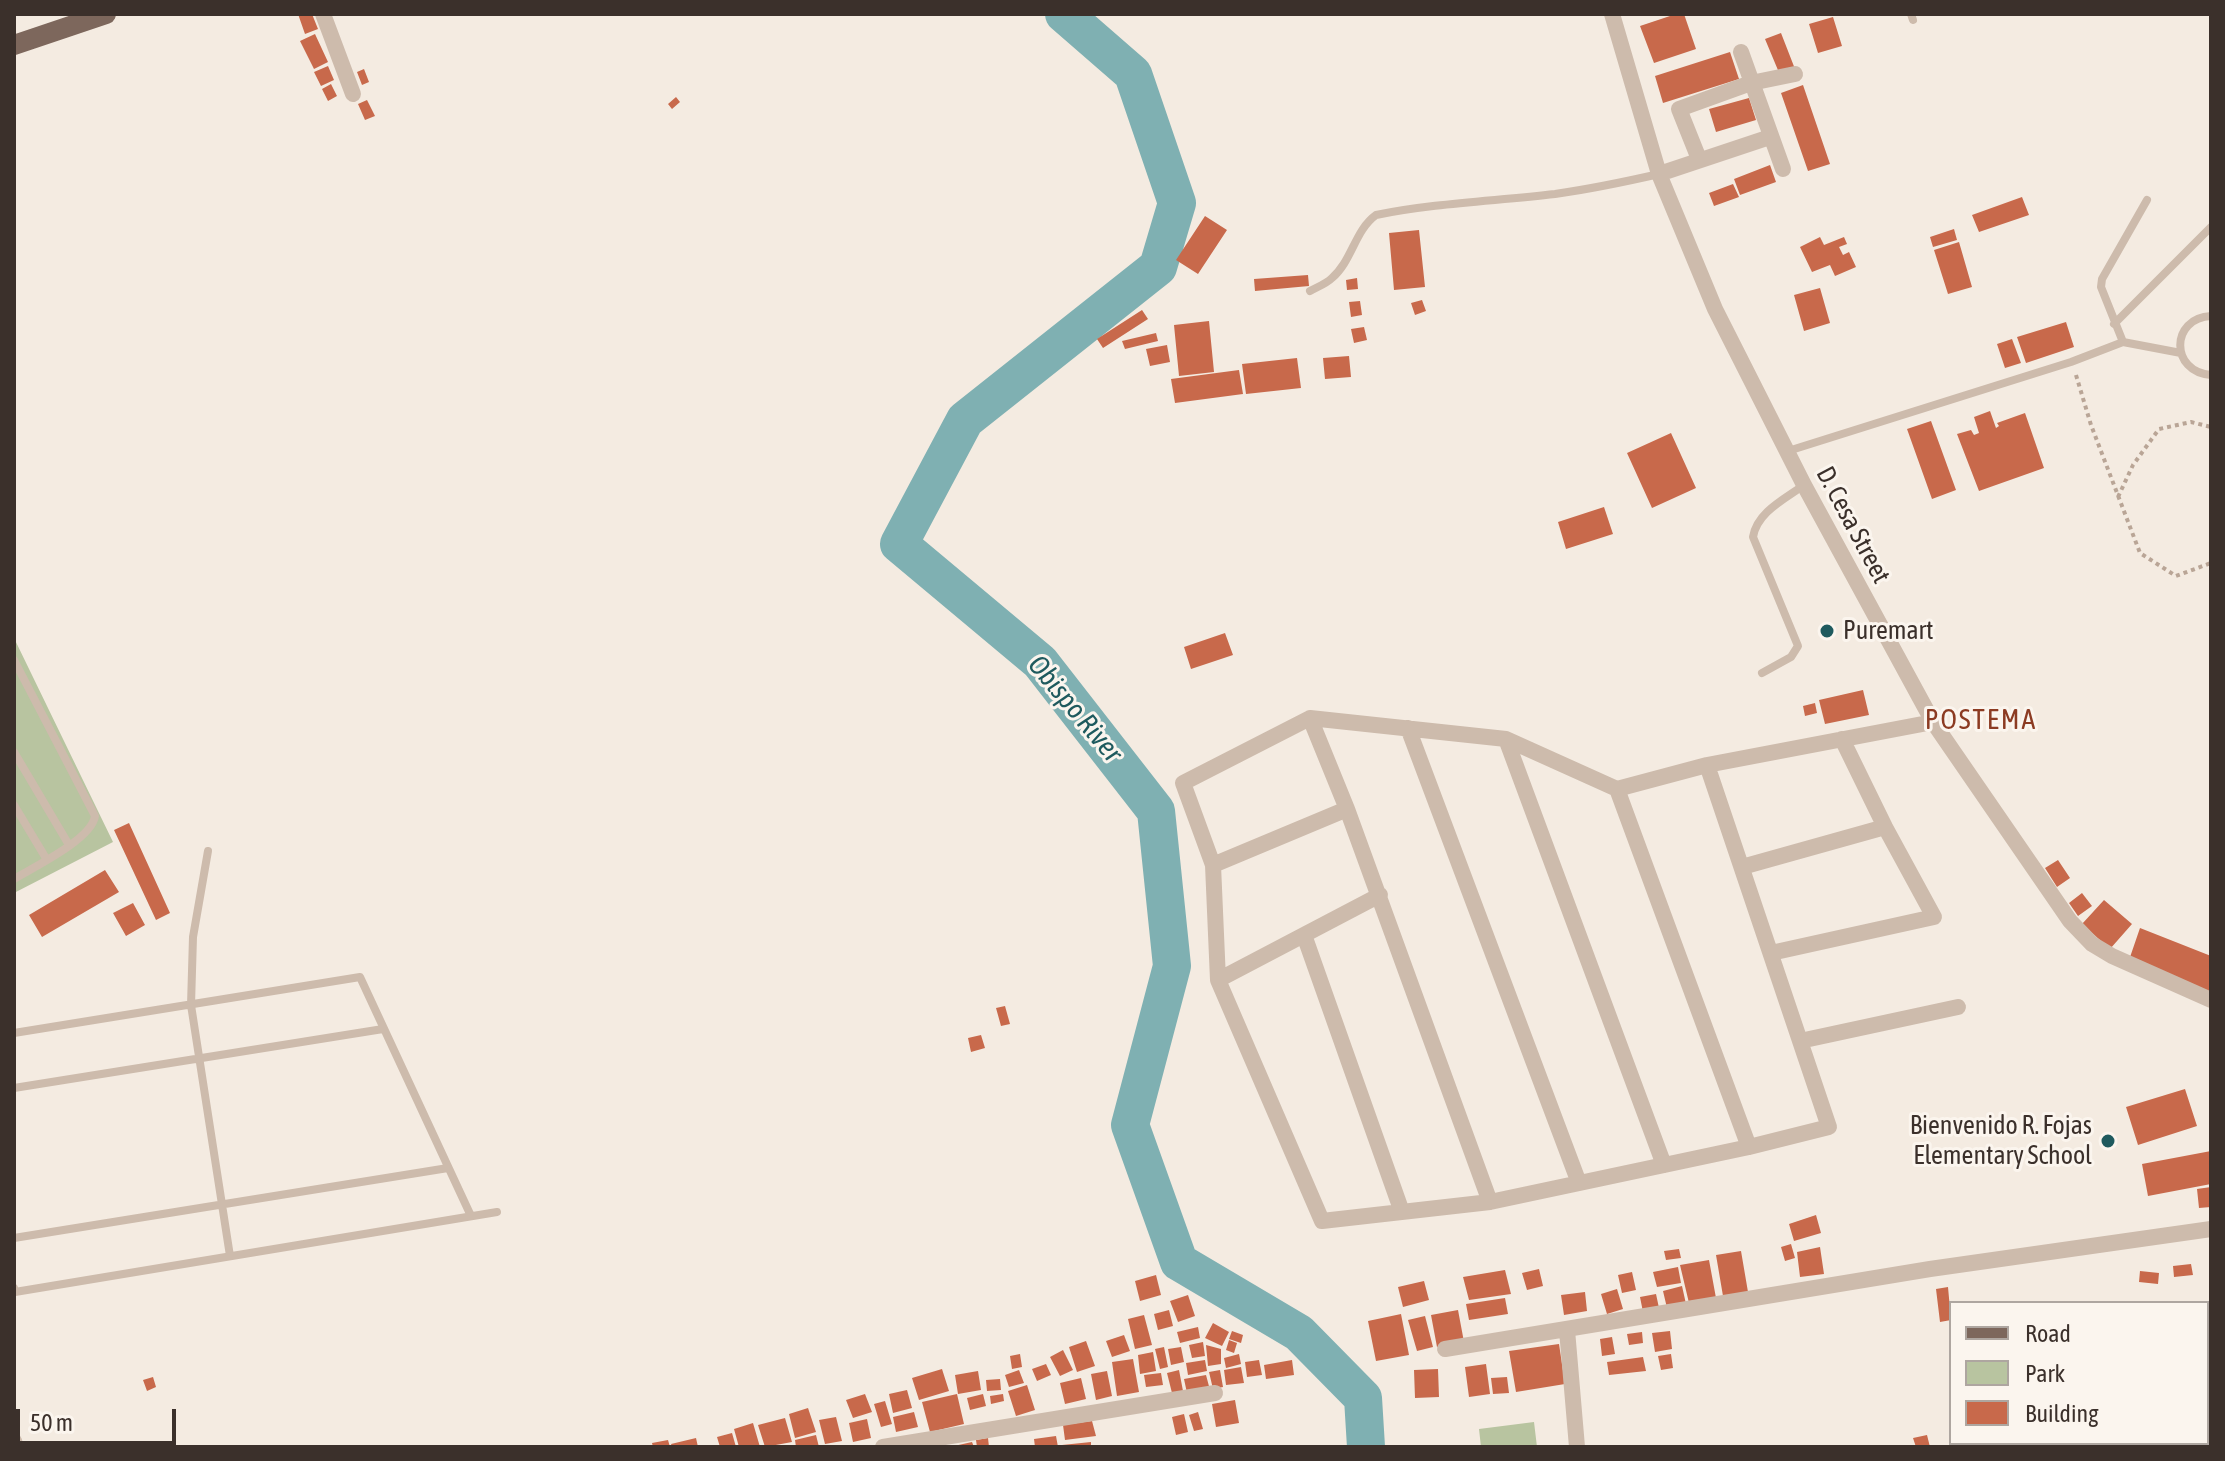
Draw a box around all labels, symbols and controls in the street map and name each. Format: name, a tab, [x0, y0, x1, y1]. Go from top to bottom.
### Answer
street label: D. Cesa Street	[1809, 461, 1897, 589]
place label: Puremart	[1843, 615, 1933, 647]
marker: Puremart	[1818, 622, 1836, 640]
water label: Obispo River	[1021, 649, 1129, 769]
district label: POSTEMA	[1925, 703, 2037, 737]
place label: Bienvenido R. Fojas Elementary School	[1910, 1110, 2092, 1172]
marker: Bienvenido R. Fojas Elementary School	[2099, 1132, 2117, 1150]
legend	[1949, 1301, 2209, 1445]
text: Road	[2025, 1320, 2071, 1347]
text: Park	[2025, 1360, 2065, 1387]
scale bar	[20, 1393, 180, 1443]
text: Building	[2025, 1400, 2098, 1427]
text: 50 m	[30, 1409, 73, 1436]

